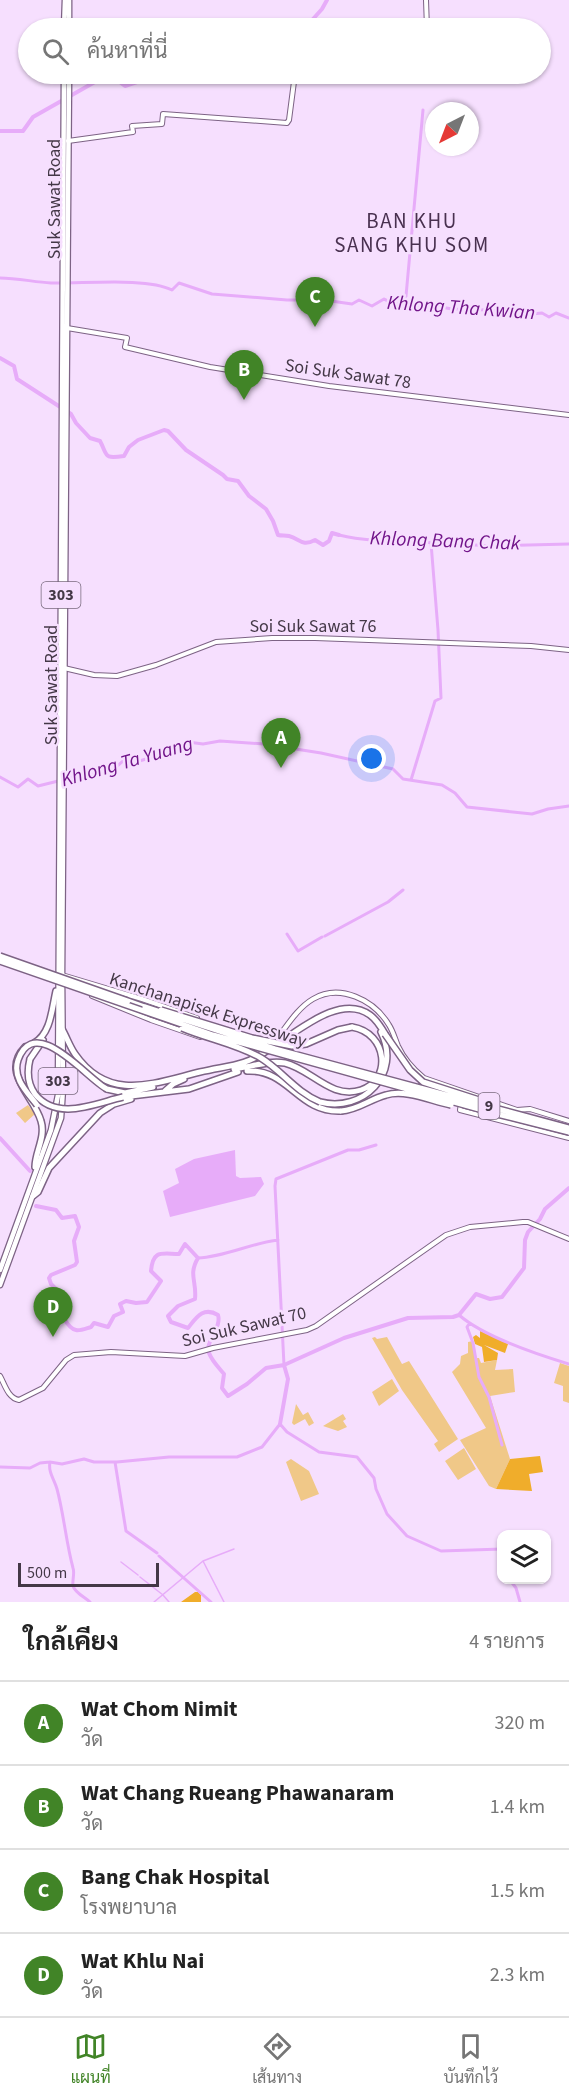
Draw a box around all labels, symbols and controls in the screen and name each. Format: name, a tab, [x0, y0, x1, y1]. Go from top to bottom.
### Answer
search box	[18, 18, 551, 84]
icon: search	[39, 35, 72, 68]
text: ค้นหาที่นี่	[87, 35, 167, 67]
north arrow	[425, 102, 479, 156]
street label: Suk Sawat Road	[42, 139, 67, 259]
district label: BAN KHU SANG KHU SOM	[334, 206, 490, 260]
pin: C	[296, 278, 334, 327]
water label: Khlong Tha Kwian	[386, 289, 536, 327]
pin: B	[224, 350, 264, 400]
street label: Soi Suk Sawat 78	[283, 353, 413, 395]
water label: Khlong Bang Chak	[369, 524, 521, 558]
road number: 303	[42, 582, 80, 608]
street label: Soi Suk Sawat 76	[249, 614, 377, 639]
street label: Suk Sawat Road	[39, 625, 64, 745]
pin: A	[262, 718, 300, 768]
water label: Khlong Ta Yuang	[58, 730, 196, 794]
your location	[357, 744, 386, 773]
street label: Kanchanapisek Expressway	[106, 966, 310, 1054]
road number: 303	[38, 1068, 78, 1094]
road number: 9	[478, 1093, 500, 1119]
pin: D	[34, 1288, 72, 1337]
street label: Soi Suk Sawat 70	[179, 1301, 309, 1353]
map controls	[497, 1530, 551, 1584]
button: layers	[497, 1530, 551, 1584]
scale bar	[18, 1560, 159, 1588]
text: 500 m	[27, 1562, 67, 1584]
text: ใกล้เคียง	[24, 1623, 119, 1660]
text: 4 รายการ	[469, 1628, 545, 1656]
text: Wat Chom Nimit	[81, 1693, 238, 1725]
text: A	[38, 1709, 49, 1737]
text: 320 m	[495, 1709, 545, 1737]
text: วัด	[81, 1726, 103, 1754]
text: Wat Chang Rueang Phawanaram	[81, 1777, 394, 1809]
text: B	[37, 1793, 50, 1821]
text: 1.4 km	[490, 1793, 545, 1821]
text: วัด	[81, 1810, 103, 1838]
text: Bang Chak Hospital	[81, 1861, 269, 1893]
text: C	[38, 1877, 49, 1905]
text: 1.5 km	[490, 1877, 545, 1905]
text: โรงพยาบาล	[81, 1894, 177, 1922]
text: Wat Khlu Nai	[81, 1945, 204, 1977]
text: D	[37, 1961, 50, 1989]
text: 2.3 km	[490, 1961, 545, 1989]
text: วัด	[81, 1978, 103, 2006]
tab: แผนที่	[71, 2030, 111, 2089]
tab: เส้นทาง	[252, 2030, 302, 2089]
tab: บันทึกไว้	[444, 2030, 498, 2089]

